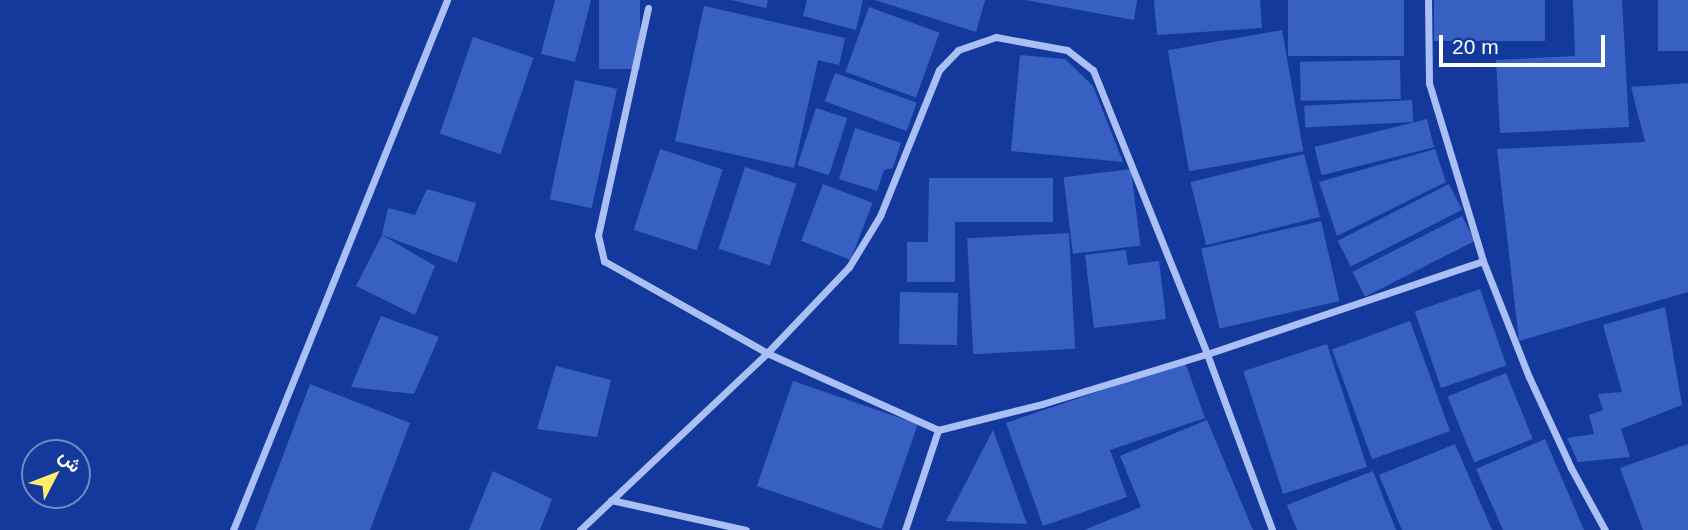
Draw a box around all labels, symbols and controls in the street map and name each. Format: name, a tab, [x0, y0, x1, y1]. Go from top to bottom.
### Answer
scale bar	[1443, 21, 1609, 65]
text: 20 m	[1452, 35, 1499, 58]
north arrow	[21, 439, 91, 509]
text: ش	[55, 445, 86, 476]

